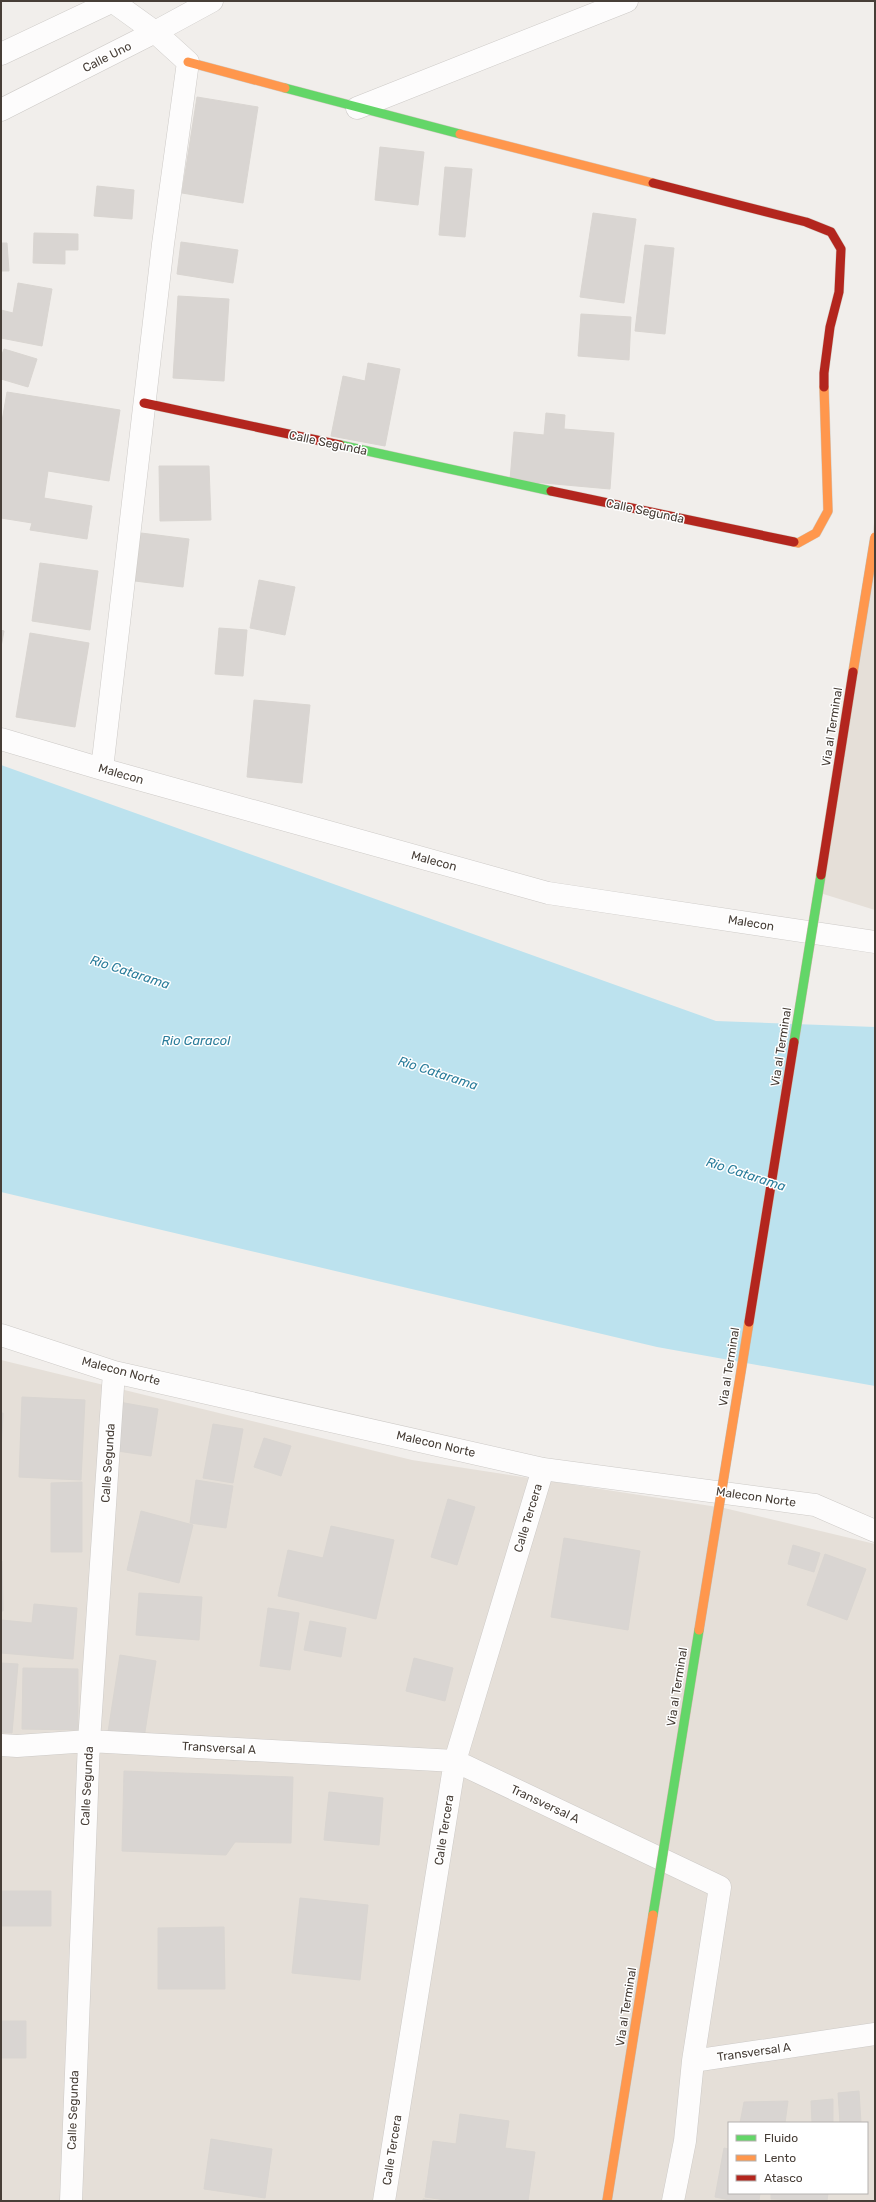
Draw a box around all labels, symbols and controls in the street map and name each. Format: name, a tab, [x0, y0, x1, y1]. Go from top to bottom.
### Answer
street label: Calle Uno	[80, 39, 134, 75]
street label: Calle Segunda	[288, 428, 368, 458]
street label: Calle Segunda	[605, 496, 685, 526]
street label: Via al Terminal	[819, 686, 845, 768]
street label: Malecon	[97, 761, 145, 787]
street label: Malecon	[410, 848, 458, 874]
street label: Malecon	[727, 912, 775, 934]
water label: Rio Catarama	[88, 952, 172, 992]
street label: Via al Terminal	[768, 1006, 794, 1088]
water label: Rio Caracol	[162, 1033, 231, 1048]
water label: Rio Catarama	[396, 1053, 480, 1093]
water label: Rio Catarama	[704, 1154, 788, 1194]
street label: Via al Terminal	[716, 1326, 742, 1408]
street label: Malecon Norte	[80, 1354, 162, 1388]
street label: Calle Segunda	[98, 1423, 118, 1503]
street label: Malecon Norte	[395, 1428, 477, 1460]
street label: Calle Tercera	[511, 1482, 545, 1554]
street label: Malecon Norte	[715, 1484, 797, 1510]
street label: Via al Terminal	[664, 1646, 690, 1728]
street label: Transversal A	[182, 1739, 256, 1757]
street label: Calle Segunda	[78, 1746, 96, 1826]
street label: Transversal A	[508, 1782, 582, 1826]
street label: Calle Tercera	[432, 1794, 456, 1866]
street label: Via al Terminal	[613, 1966, 639, 2048]
street label: Transversal A	[716, 2040, 792, 2064]
street label: Calle Segunda	[65, 2070, 81, 2150]
street label: Calle Tercera	[380, 2114, 404, 2186]
legend	[728, 2122, 868, 2194]
text: Fluido	[764, 2131, 798, 2145]
text: Lento	[764, 2151, 796, 2165]
text: Atasco	[764, 2171, 803, 2185]

